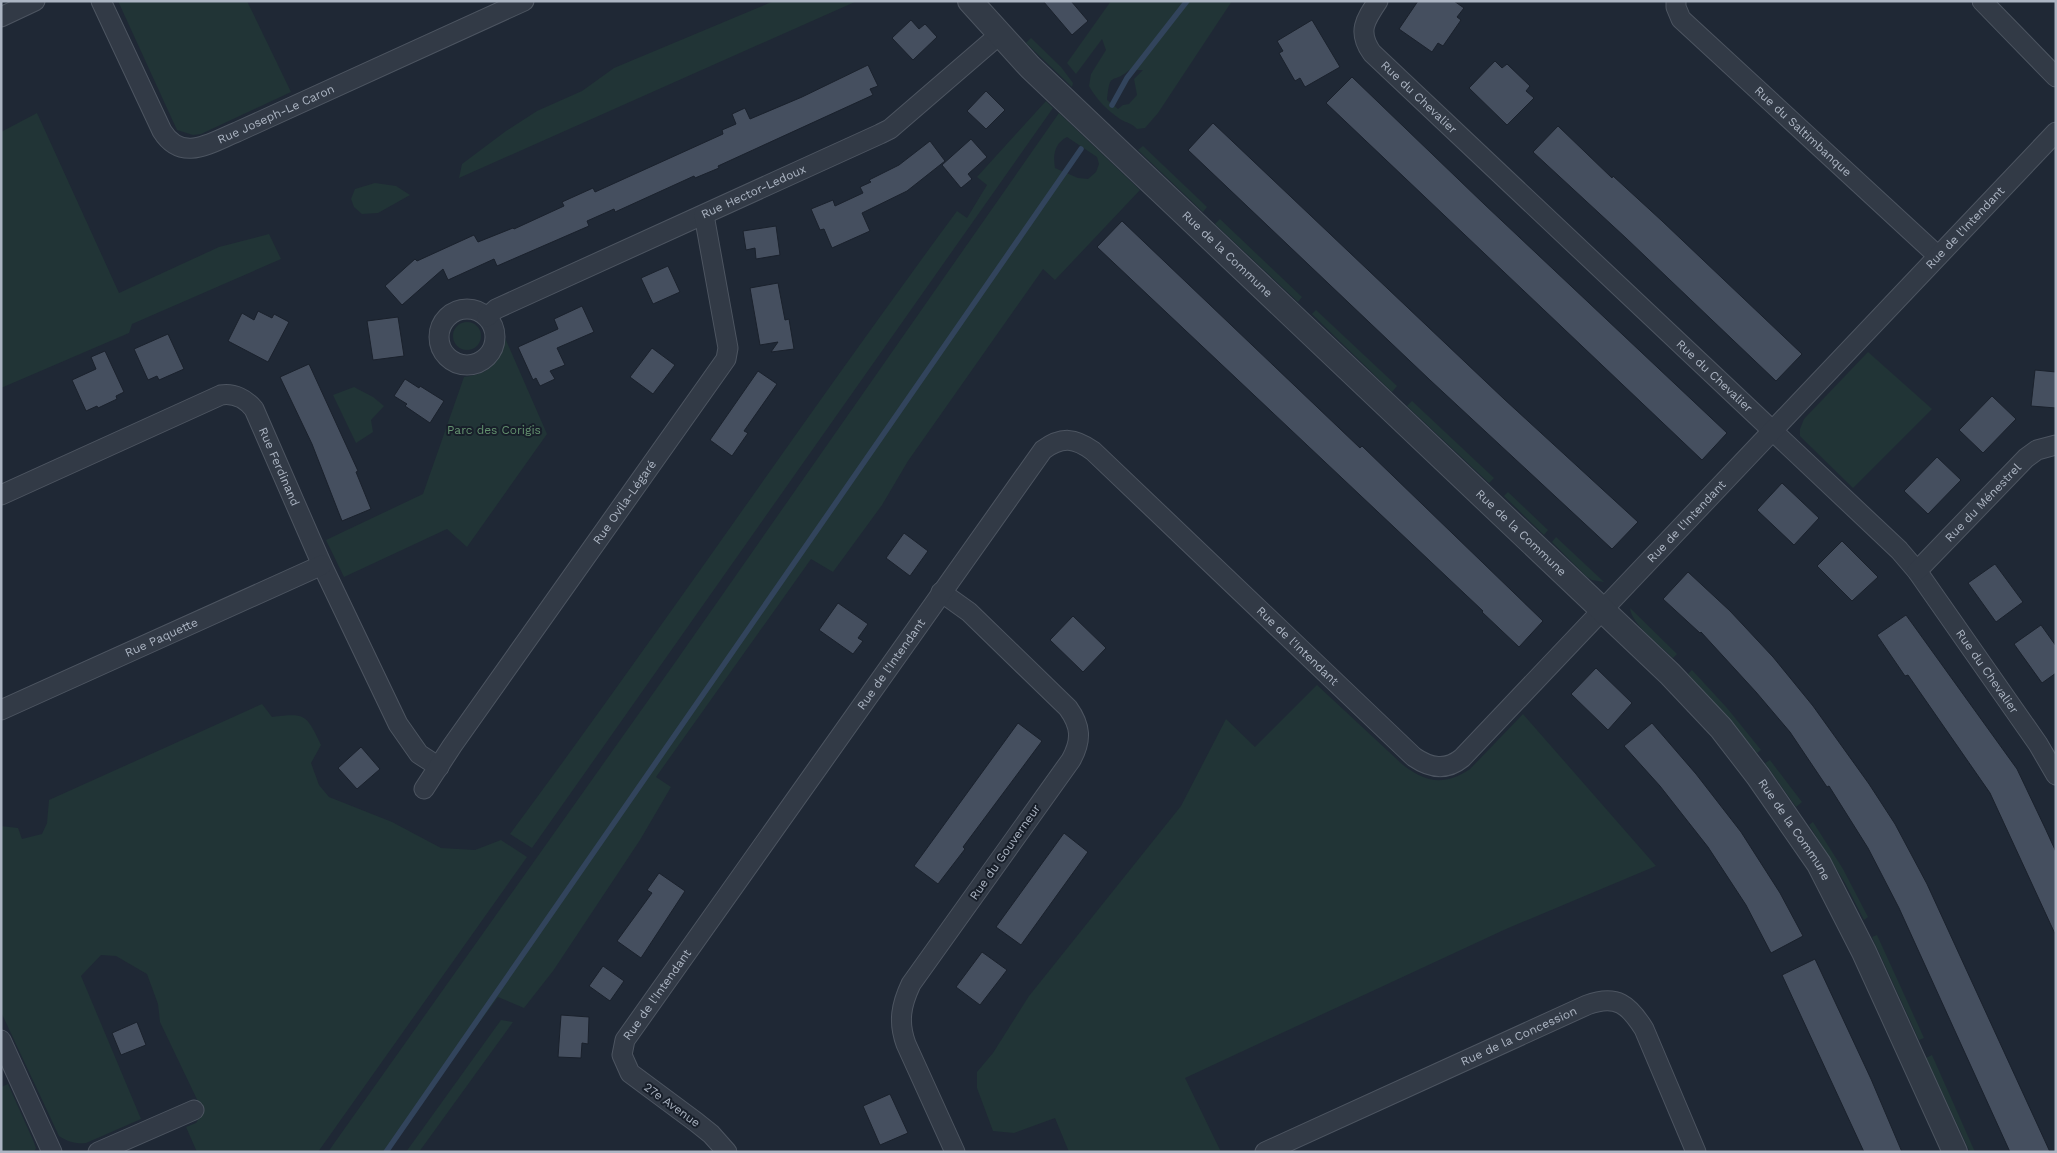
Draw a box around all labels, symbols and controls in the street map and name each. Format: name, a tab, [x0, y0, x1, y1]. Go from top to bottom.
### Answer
street label: Rue du Chevalier	[1378, 58, 1460, 137]
street label: Rue Joseph-Le Caron	[215, 82, 336, 147]
street label: Rue du Saltimbanque	[1752, 84, 1854, 180]
street label: Rue Hector-Ledoux	[699, 162, 808, 222]
street label: Rue de l'Intendant	[1923, 184, 2007, 272]
street label: Rue de la Commune	[1179, 208, 1275, 300]
street label: Rue du Chevalier	[1673, 337, 1755, 415]
park label: Parc des Corigis	[447, 423, 541, 437]
street label: Rue Ferdinand	[256, 425, 302, 508]
street label: Rue Ovila-Légaré	[590, 457, 659, 547]
street label: Rue du Ménestrel	[1942, 460, 2024, 545]
street label: Rue de l'Intendant	[1644, 478, 1729, 566]
street label: Rue de la Commune	[1473, 487, 1569, 579]
street label: Rue de l'Intendant	[1254, 604, 1341, 688]
street label: Rue Paquette	[123, 615, 200, 660]
street label: Rue de l'Intendant	[854, 616, 928, 712]
street label: Rue du Chevalier	[1953, 627, 2022, 716]
street label: Rue de la Commune	[1755, 776, 1833, 883]
street label: Rue du Gouverneur	[967, 801, 1043, 902]
street label: Rue de l'Intendant	[620, 947, 694, 1043]
street label: Rue de la Concession	[1458, 1004, 1579, 1069]
street label: 27e Avenue	[641, 1080, 703, 1130]

